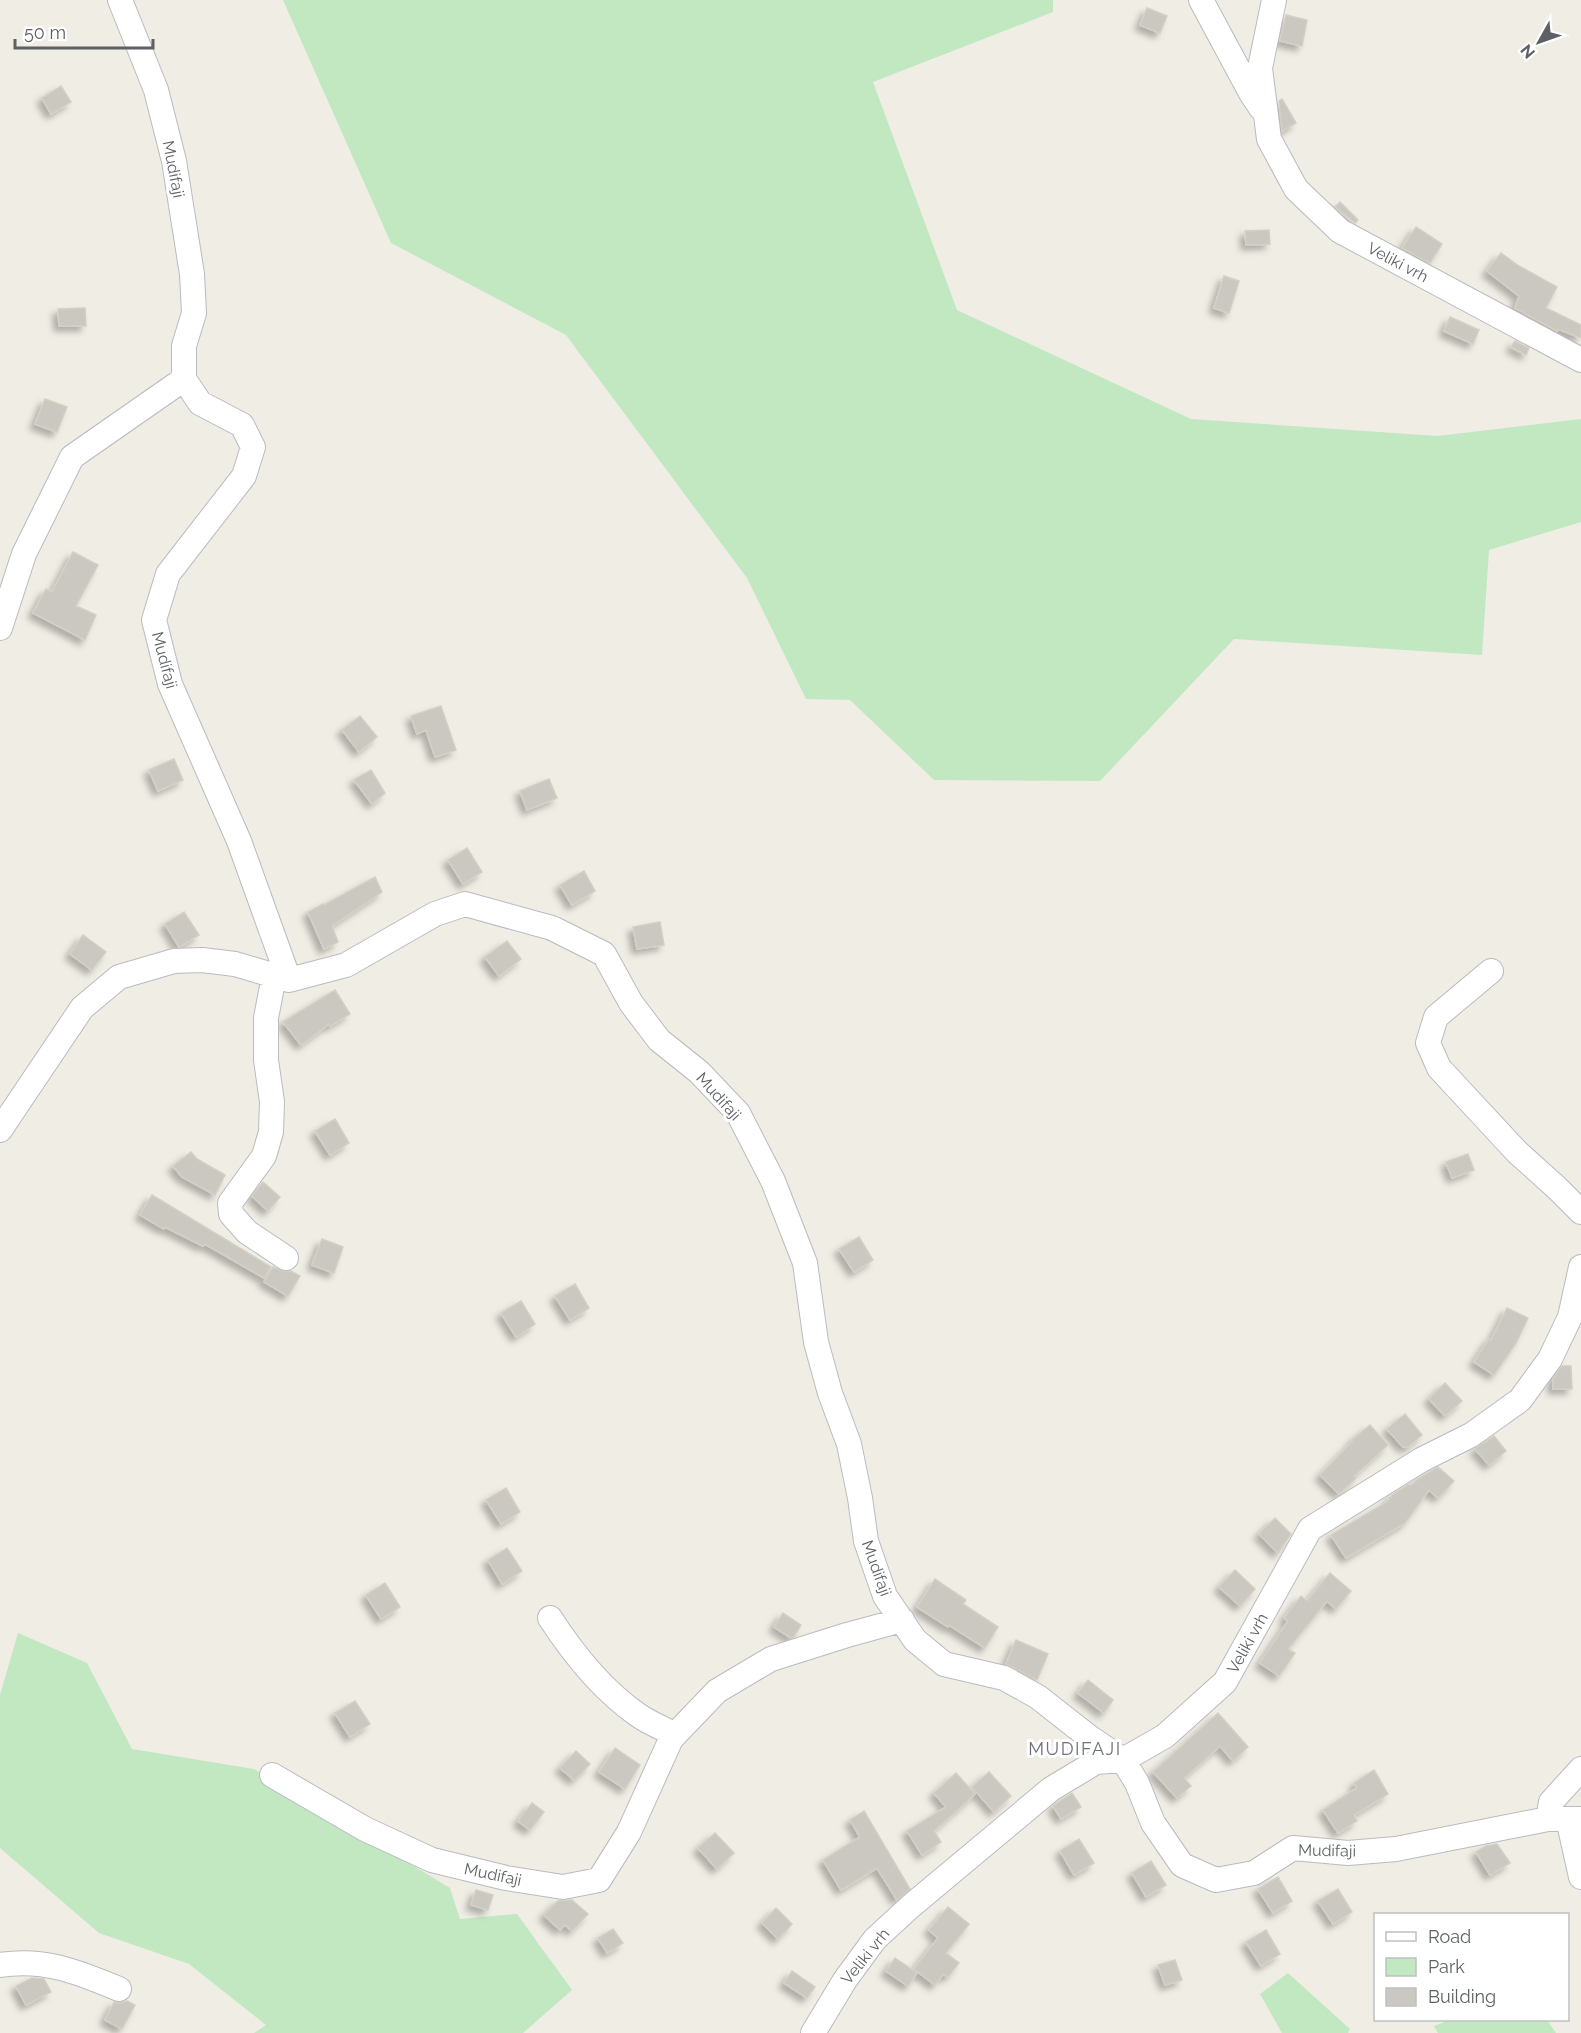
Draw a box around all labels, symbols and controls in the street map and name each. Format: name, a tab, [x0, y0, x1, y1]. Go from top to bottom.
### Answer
scale bar	[15, 12, 153, 50]
north arrow	[1509, 12, 1569, 72]
text: 50 m	[24, 22, 66, 43]
text: N	[1517, 41, 1539, 62]
street label: Mudifaji	[159, 139, 188, 199]
street label: Veliki vrh	[1364, 239, 1431, 286]
street label: Mudifaji	[148, 630, 181, 691]
street label: Mudifaji	[692, 1068, 745, 1124]
street label: Mudifaji	[858, 1538, 895, 1599]
street label: Veliki vrh	[1223, 1610, 1272, 1677]
district label: MUDIFAJI	[1028, 1738, 1122, 1759]
street label: Mudifaji	[1298, 1840, 1356, 1861]
street label: Mudifaji	[463, 1859, 523, 1890]
legend	[1374, 1913, 1569, 2021]
street label: Veliki vrh	[837, 1925, 894, 1988]
text: Road	[1428, 1926, 1471, 1947]
text: Park	[1428, 1956, 1465, 1977]
text: Building	[1428, 1986, 1496, 2007]

